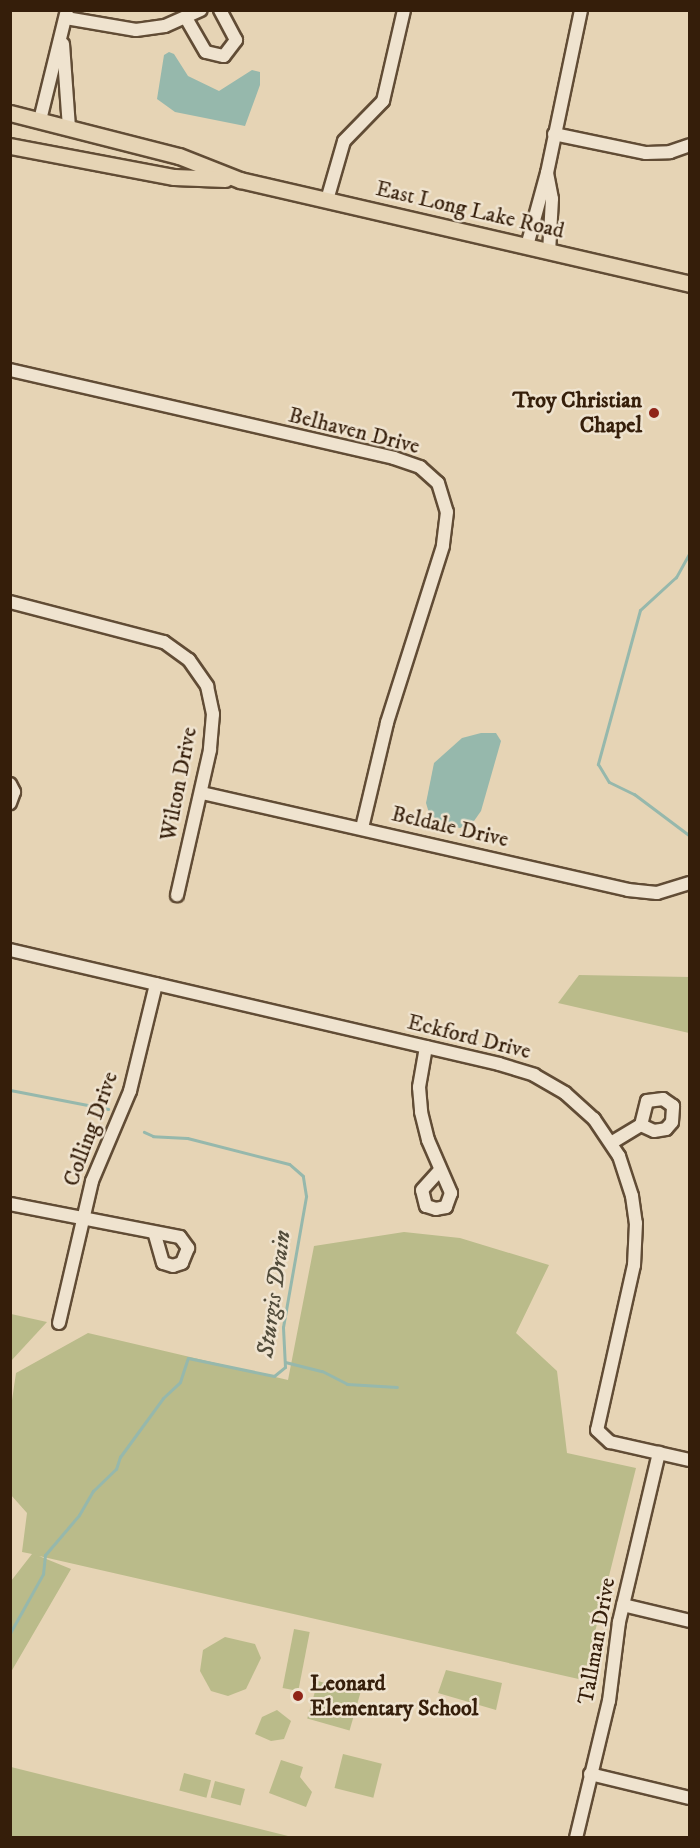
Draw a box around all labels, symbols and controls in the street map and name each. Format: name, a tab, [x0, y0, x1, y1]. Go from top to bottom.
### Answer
street label: East Long Lake Road	[373, 175, 567, 245]
place label: Troy Christian Chapel	[513, 387, 642, 439]
street label: Belhaven Drive	[286, 402, 422, 460]
marker: Troy Christian Chapel	[647, 406, 661, 420]
street label: Wilton Drive	[155, 725, 203, 843]
street label: Beldale Drive	[389, 801, 511, 853]
street label: Eckford Drive	[405, 1009, 533, 1065]
street label: Colling Drive	[58, 1068, 124, 1190]
water label: Sturgis Drain	[252, 1228, 298, 1360]
street label: Tallman Drive	[573, 1576, 621, 1706]
place label: Leonard Elementary School	[310, 1670, 478, 1722]
marker: Leonard Elementary School	[291, 1689, 305, 1703]

